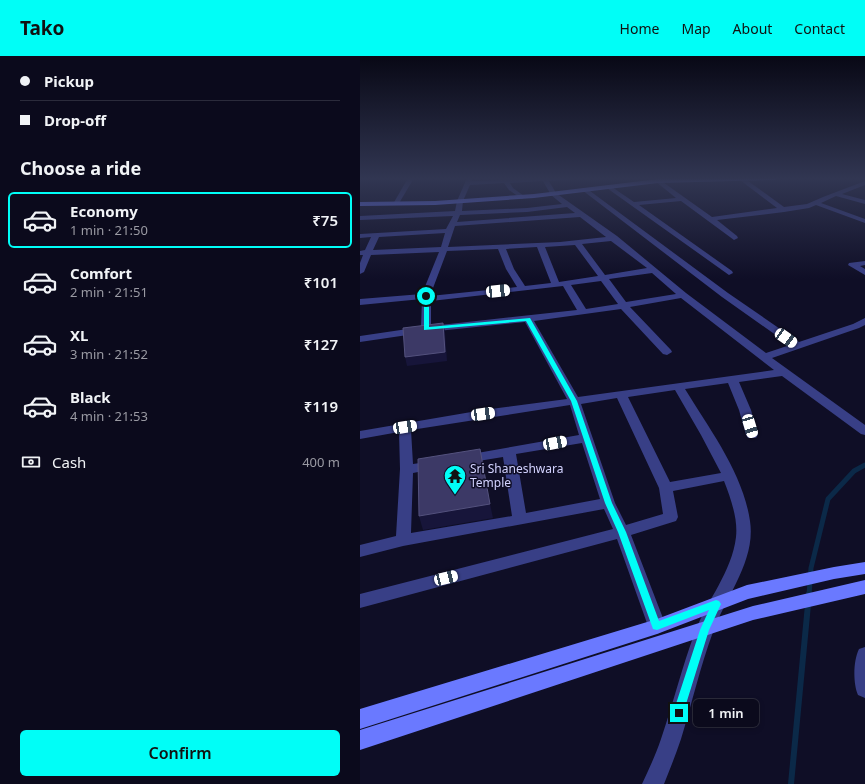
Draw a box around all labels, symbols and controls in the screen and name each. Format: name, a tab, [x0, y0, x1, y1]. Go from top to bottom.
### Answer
text: Tako	[20, 15, 64, 41]
text: Home	[620, 19, 659, 38]
text: Map	[681, 19, 711, 38]
text: About	[733, 19, 772, 38]
text: Contact	[794, 19, 845, 38]
text: Pickup	[44, 71, 94, 91]
text: Drop-off	[44, 110, 106, 130]
text: Choose a ride	[20, 156, 141, 180]
text: Economy	[70, 201, 138, 221]
icon: car	[22, 202, 58, 238]
text: ₹75	[312, 210, 338, 230]
text: 1 min · 21:50	[70, 221, 148, 239]
text: Comfort	[70, 263, 132, 283]
icon: car	[22, 264, 58, 300]
text: ₹101	[304, 272, 338, 292]
text: 2 min · 21:51	[70, 283, 148, 301]
car	[485, 284, 511, 298]
route start	[417, 287, 435, 305]
text: XL	[70, 325, 88, 345]
icon: car	[22, 326, 58, 362]
car	[773, 326, 799, 350]
text: ₹127	[304, 334, 338, 354]
text: 3 min · 21:52	[70, 345, 148, 363]
text: Black	[70, 387, 110, 407]
icon: car	[22, 388, 58, 424]
text: ₹119	[304, 396, 338, 416]
car	[470, 406, 496, 422]
text: 4 min · 21:53	[70, 407, 148, 425]
car	[741, 413, 759, 439]
car	[392, 419, 418, 435]
car	[542, 435, 568, 451]
icon: cash	[20, 451, 42, 473]
text: Cash	[52, 452, 86, 472]
text: 400 m	[302, 453, 340, 471]
place label: Sri Shaneshwara Temple	[470, 460, 563, 491]
temple icon: Sri Shaneshwara Temple	[442, 463, 468, 496]
car	[433, 569, 459, 587]
callout: 1 min	[693, 699, 759, 727]
route end	[670, 704, 688, 722]
text: 1 min	[708, 704, 744, 722]
button: Confirm	[20, 730, 340, 776]

